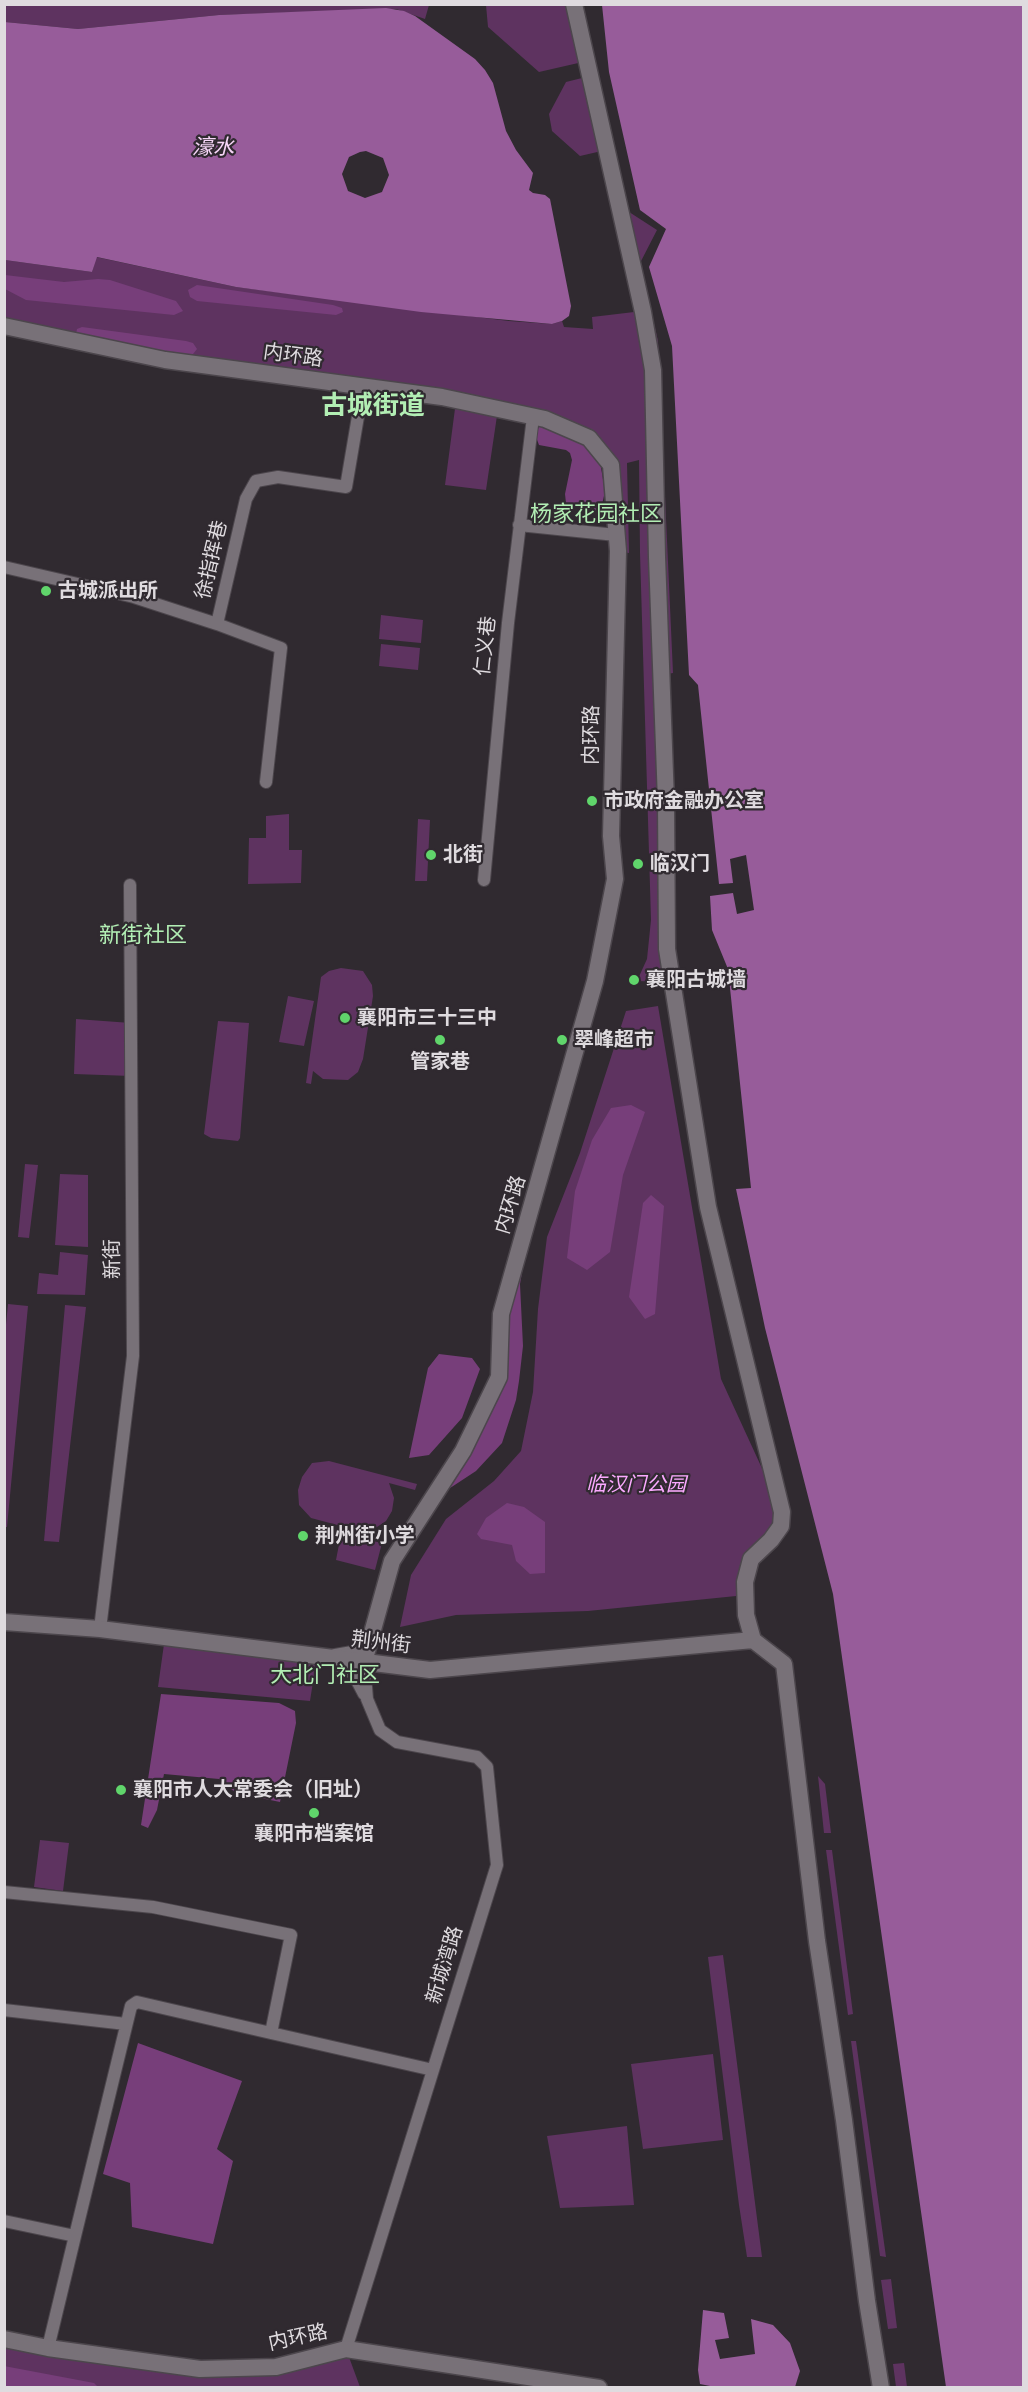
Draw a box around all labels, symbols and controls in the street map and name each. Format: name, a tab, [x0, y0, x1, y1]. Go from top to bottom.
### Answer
water label: 濠水	[192, 135, 234, 161]
street label: 内环路	[262, 340, 324, 372]
district label: 古城街道	[321, 391, 425, 423]
district label: 杨家花园社区	[530, 502, 662, 528]
street label: 徐指挥巷	[191, 518, 233, 602]
place label: 古城派出所	[58, 579, 158, 603]
marker: 古城派出所	[39, 584, 53, 598]
street label: 仁义巷	[471, 615, 501, 677]
street label: 内环路	[579, 705, 605, 765]
place label: 市政府金融办公室	[604, 789, 764, 813]
marker: 市政府金融办公室	[585, 794, 599, 808]
place label: 北街	[443, 843, 483, 867]
marker: 北街	[424, 848, 438, 862]
place label: 临汉门	[650, 852, 710, 876]
marker: 临汉门	[631, 857, 645, 871]
district label: 新街社区	[99, 923, 187, 949]
place label: 襄阳古城墙	[646, 968, 746, 992]
marker: 襄阳古城墙	[627, 973, 641, 987]
place label: 襄阳市三十三中	[357, 1006, 497, 1030]
marker: 襄阳市三十三中	[338, 1011, 352, 1025]
place label: 翠峰超市	[574, 1028, 654, 1052]
marker: 管家巷	[433, 1033, 447, 1047]
marker: 翠峰超市	[555, 1033, 569, 1047]
place label: 管家巷	[410, 1050, 470, 1074]
street label: 内环路	[491, 1173, 531, 1237]
street label: 新街	[101, 1239, 125, 1279]
park label: 临汉门公园	[586, 1473, 686, 1497]
place label: 荆州街小学	[315, 1524, 415, 1548]
marker: 荆州街小学	[296, 1529, 310, 1543]
street label: 荆州街	[350, 1627, 412, 1659]
district label: 大北门社区	[270, 1663, 380, 1689]
place label: 襄阳市人大常委会（旧址）	[133, 1778, 373, 1802]
marker: 襄阳市人大常委会（旧址）	[114, 1783, 128, 1797]
marker: 襄阳市档案馆	[307, 1806, 321, 1820]
place label: 襄阳市档案馆	[254, 1822, 374, 1846]
street label: 新城湾路	[422, 1923, 468, 2007]
street label: 内环路	[266, 2320, 330, 2356]

